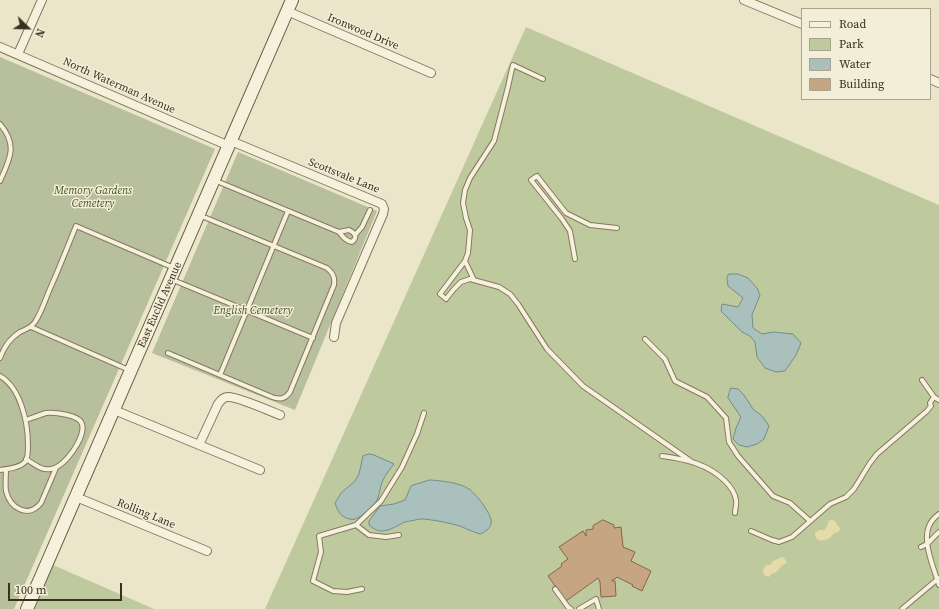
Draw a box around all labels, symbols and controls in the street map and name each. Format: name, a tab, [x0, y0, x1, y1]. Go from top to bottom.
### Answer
north arrow	[8, 8, 48, 48]
legend	[801, 8, 931, 100]
street label: Ironwood Drive	[325, 11, 401, 53]
text: Road	[839, 16, 866, 32]
text: N	[31, 26, 48, 39]
text: Park	[839, 36, 864, 52]
street label: North Waterman Avenue	[61, 55, 177, 117]
text: Water	[839, 56, 871, 72]
text: Building	[839, 76, 884, 92]
street label: Scottsvale Lane	[306, 156, 382, 196]
park label: Memory Gardens Cemetery	[54, 184, 132, 210]
street label: East Euclid Avenue	[135, 260, 185, 350]
park label: English Cemetery	[214, 304, 292, 318]
street label: Rolling Lane	[115, 496, 177, 532]
scale bar	[10, 575, 124, 601]
text: 100 m	[15, 582, 47, 598]

